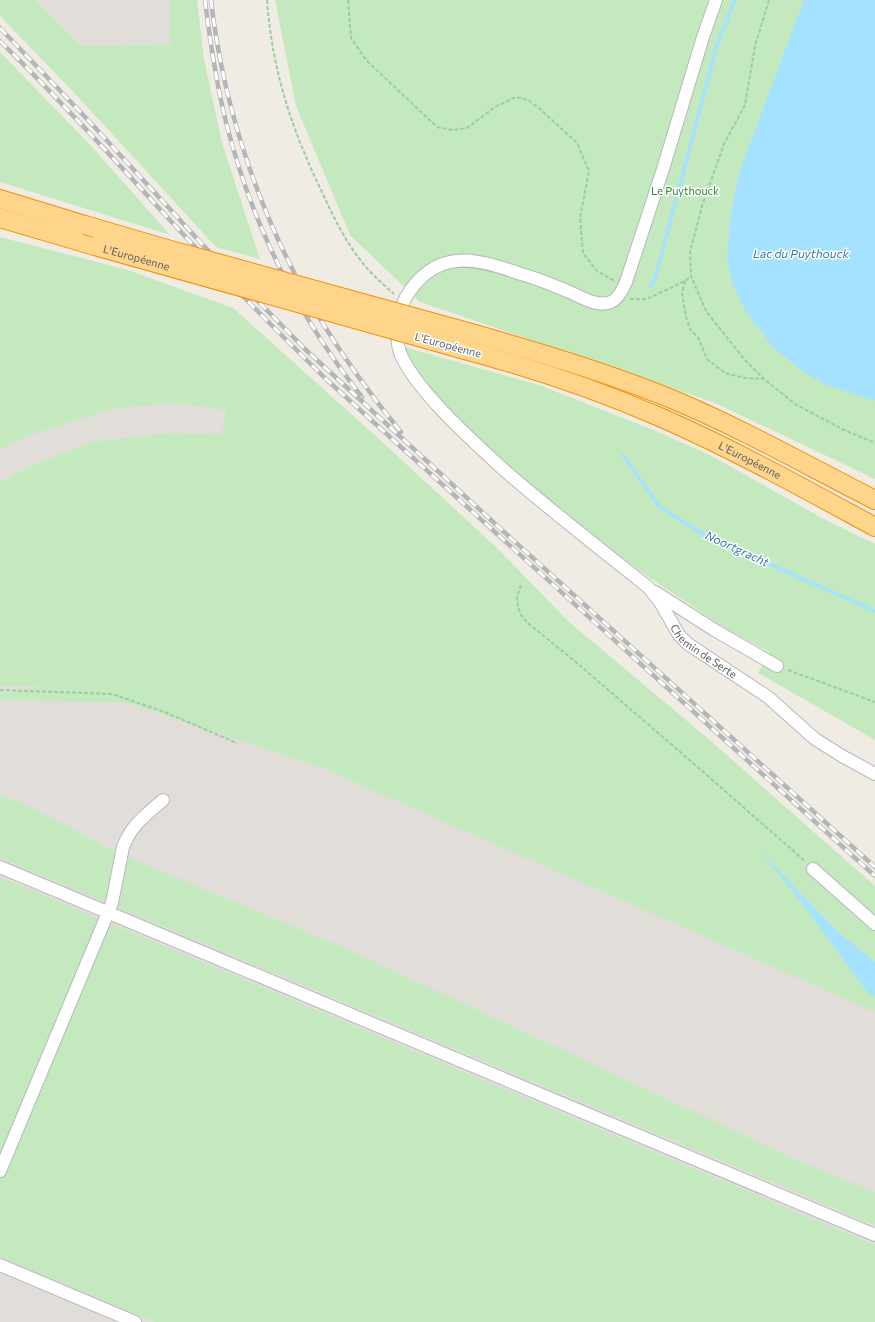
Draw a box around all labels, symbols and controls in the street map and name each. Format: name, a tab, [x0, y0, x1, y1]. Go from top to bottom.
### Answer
park label: Le Puythouck	[651, 184, 719, 197]
street label: L'Européenne	[102, 242, 171, 273]
water label: Lac du Puythouck	[753, 246, 849, 260]
street label: L'Européenne	[413, 329, 483, 360]
street label: L'Européenne	[717, 438, 784, 481]
water label: Noortgracht	[704, 527, 772, 569]
street label: Chemin de Serte	[668, 621, 740, 681]

